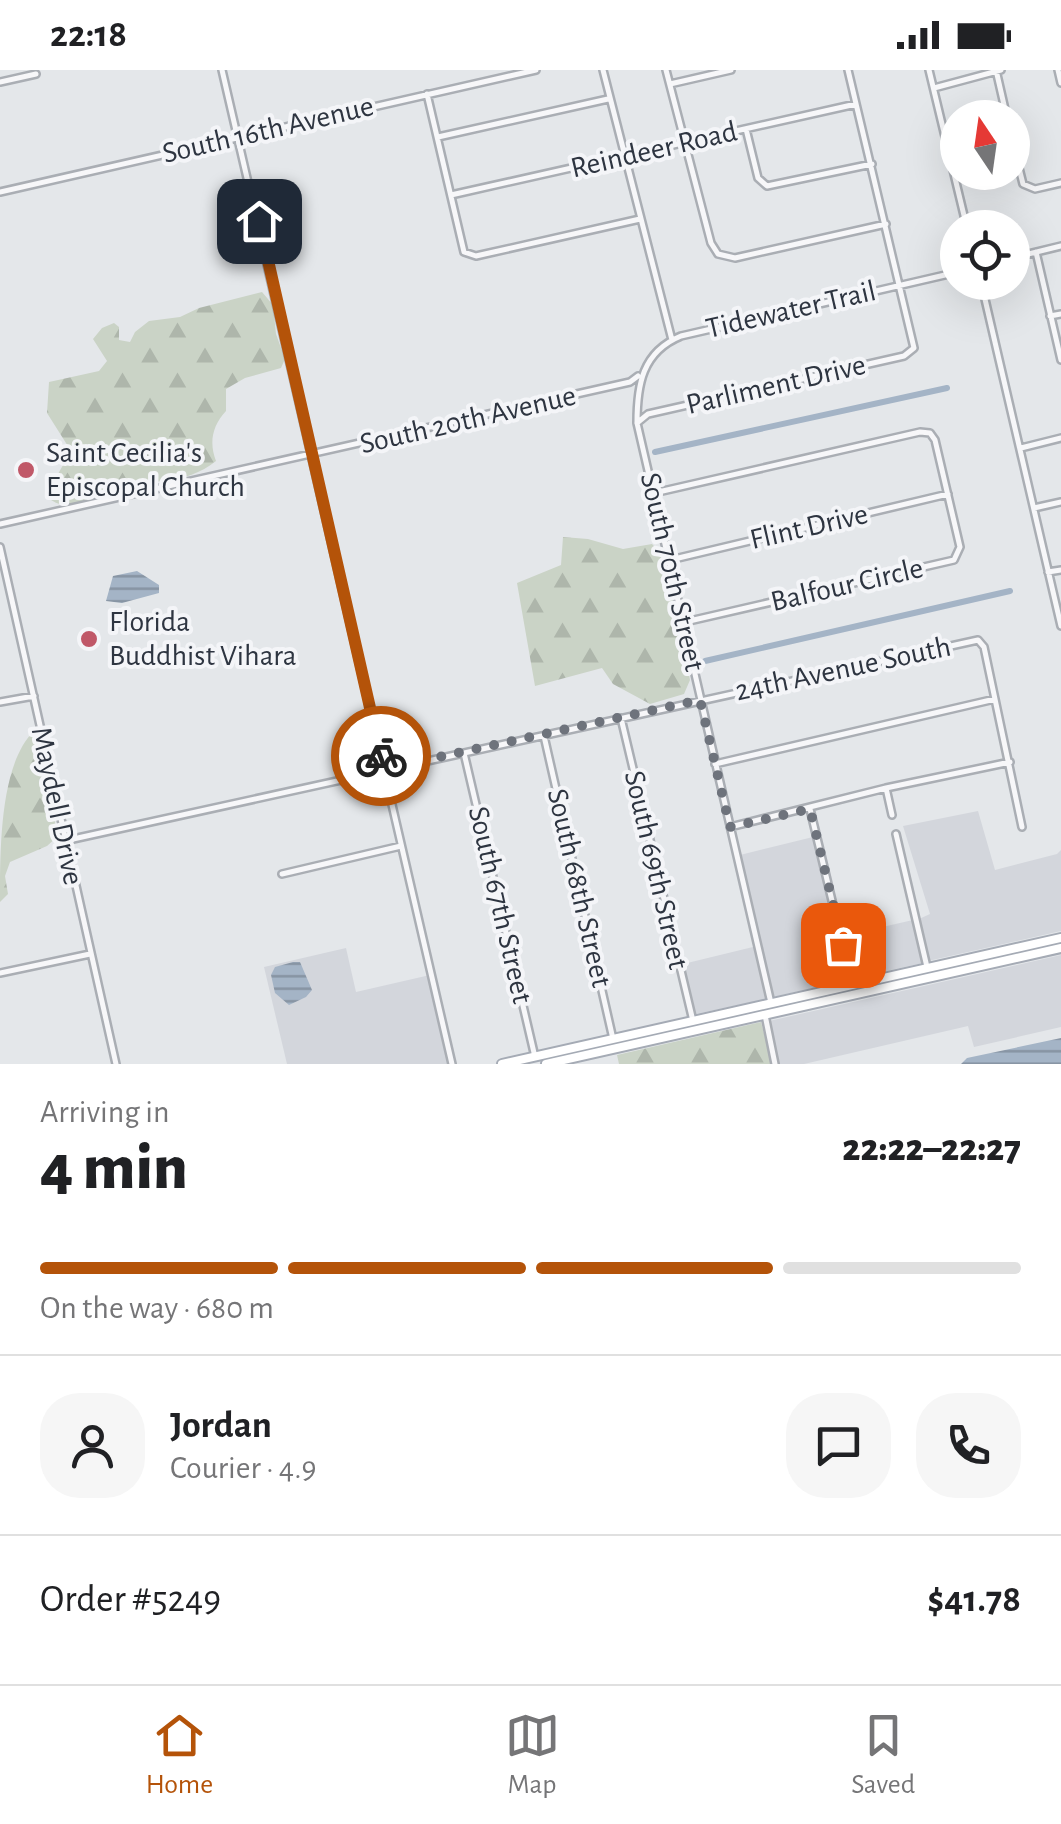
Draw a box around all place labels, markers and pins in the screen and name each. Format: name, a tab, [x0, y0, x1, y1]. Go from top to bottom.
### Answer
pin	[217, 179, 302, 264]
place label: Saint Cecilia's Episcopal Church	[46, 438, 245, 502]
marker: Saint Cecilia's Episcopal Church	[15, 459, 37, 481]
place label: Florida Buddhist Vihara	[109, 607, 297, 671]
marker: Florida Buddhist Vihara	[78, 628, 100, 650]
pin	[801, 903, 886, 988]

